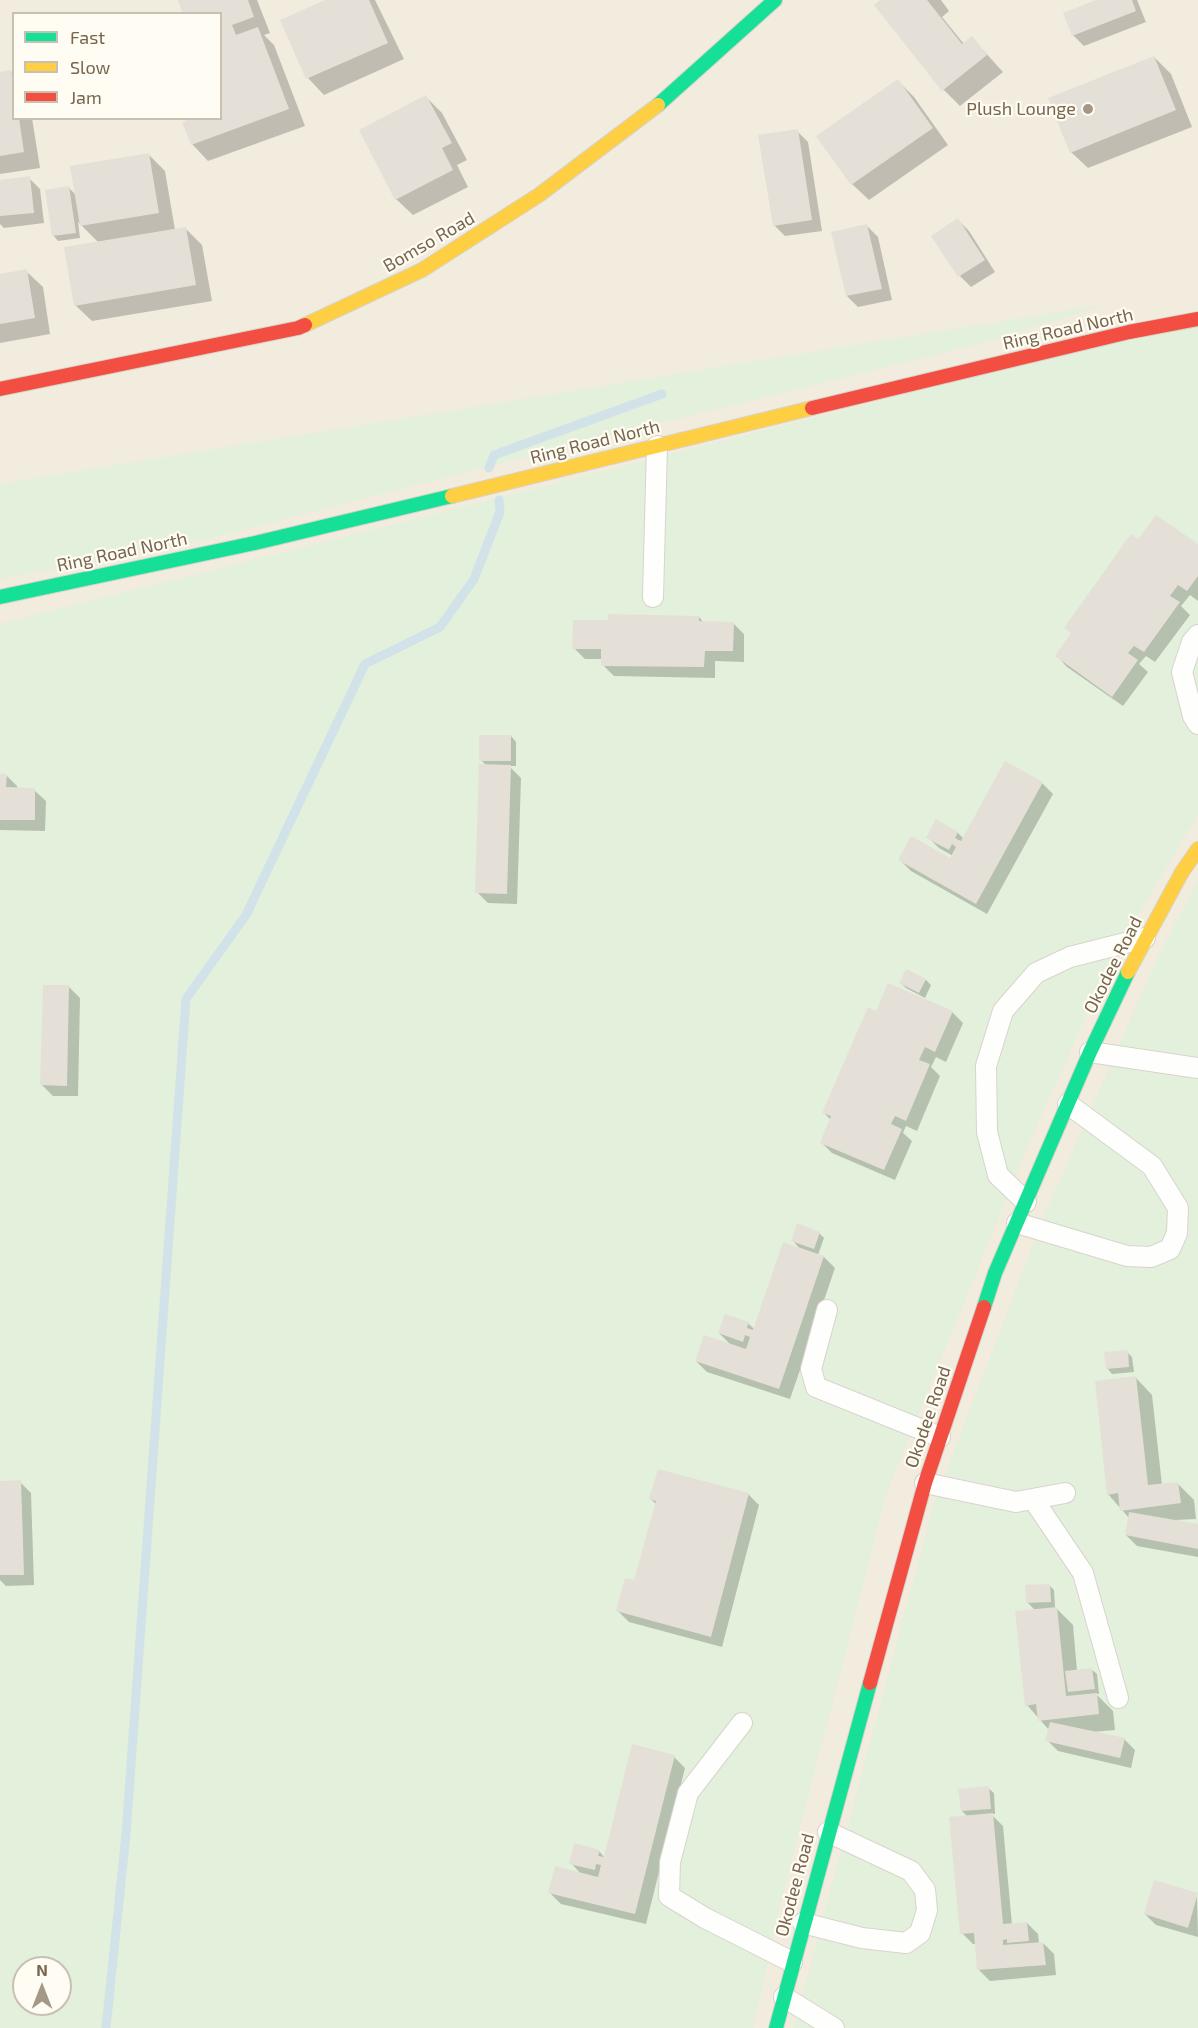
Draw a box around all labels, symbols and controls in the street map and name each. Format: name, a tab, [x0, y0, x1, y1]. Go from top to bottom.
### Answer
legend	[12, 12, 222, 120]
text: Fast	[70, 26, 105, 48]
text: Slow	[70, 56, 110, 78]
text: Jam	[70, 86, 102, 108]
place label: Plush Lounge	[966, 98, 1076, 120]
marker: Plush Lounge	[1081, 102, 1095, 116]
street label: Bomso Road	[379, 207, 479, 277]
street label: Ring Road North	[1001, 304, 1135, 354]
street label: Ring Road North	[528, 415, 662, 469]
street label: Ring Road North	[55, 528, 189, 576]
street label: Okodee Road	[1079, 913, 1147, 1017]
street label: Okodee Road	[900, 1363, 956, 1471]
street label: Okodee Road	[771, 1831, 819, 1939]
north arrow	[12, 1956, 72, 2016]
text: N	[36, 1960, 48, 1979]

